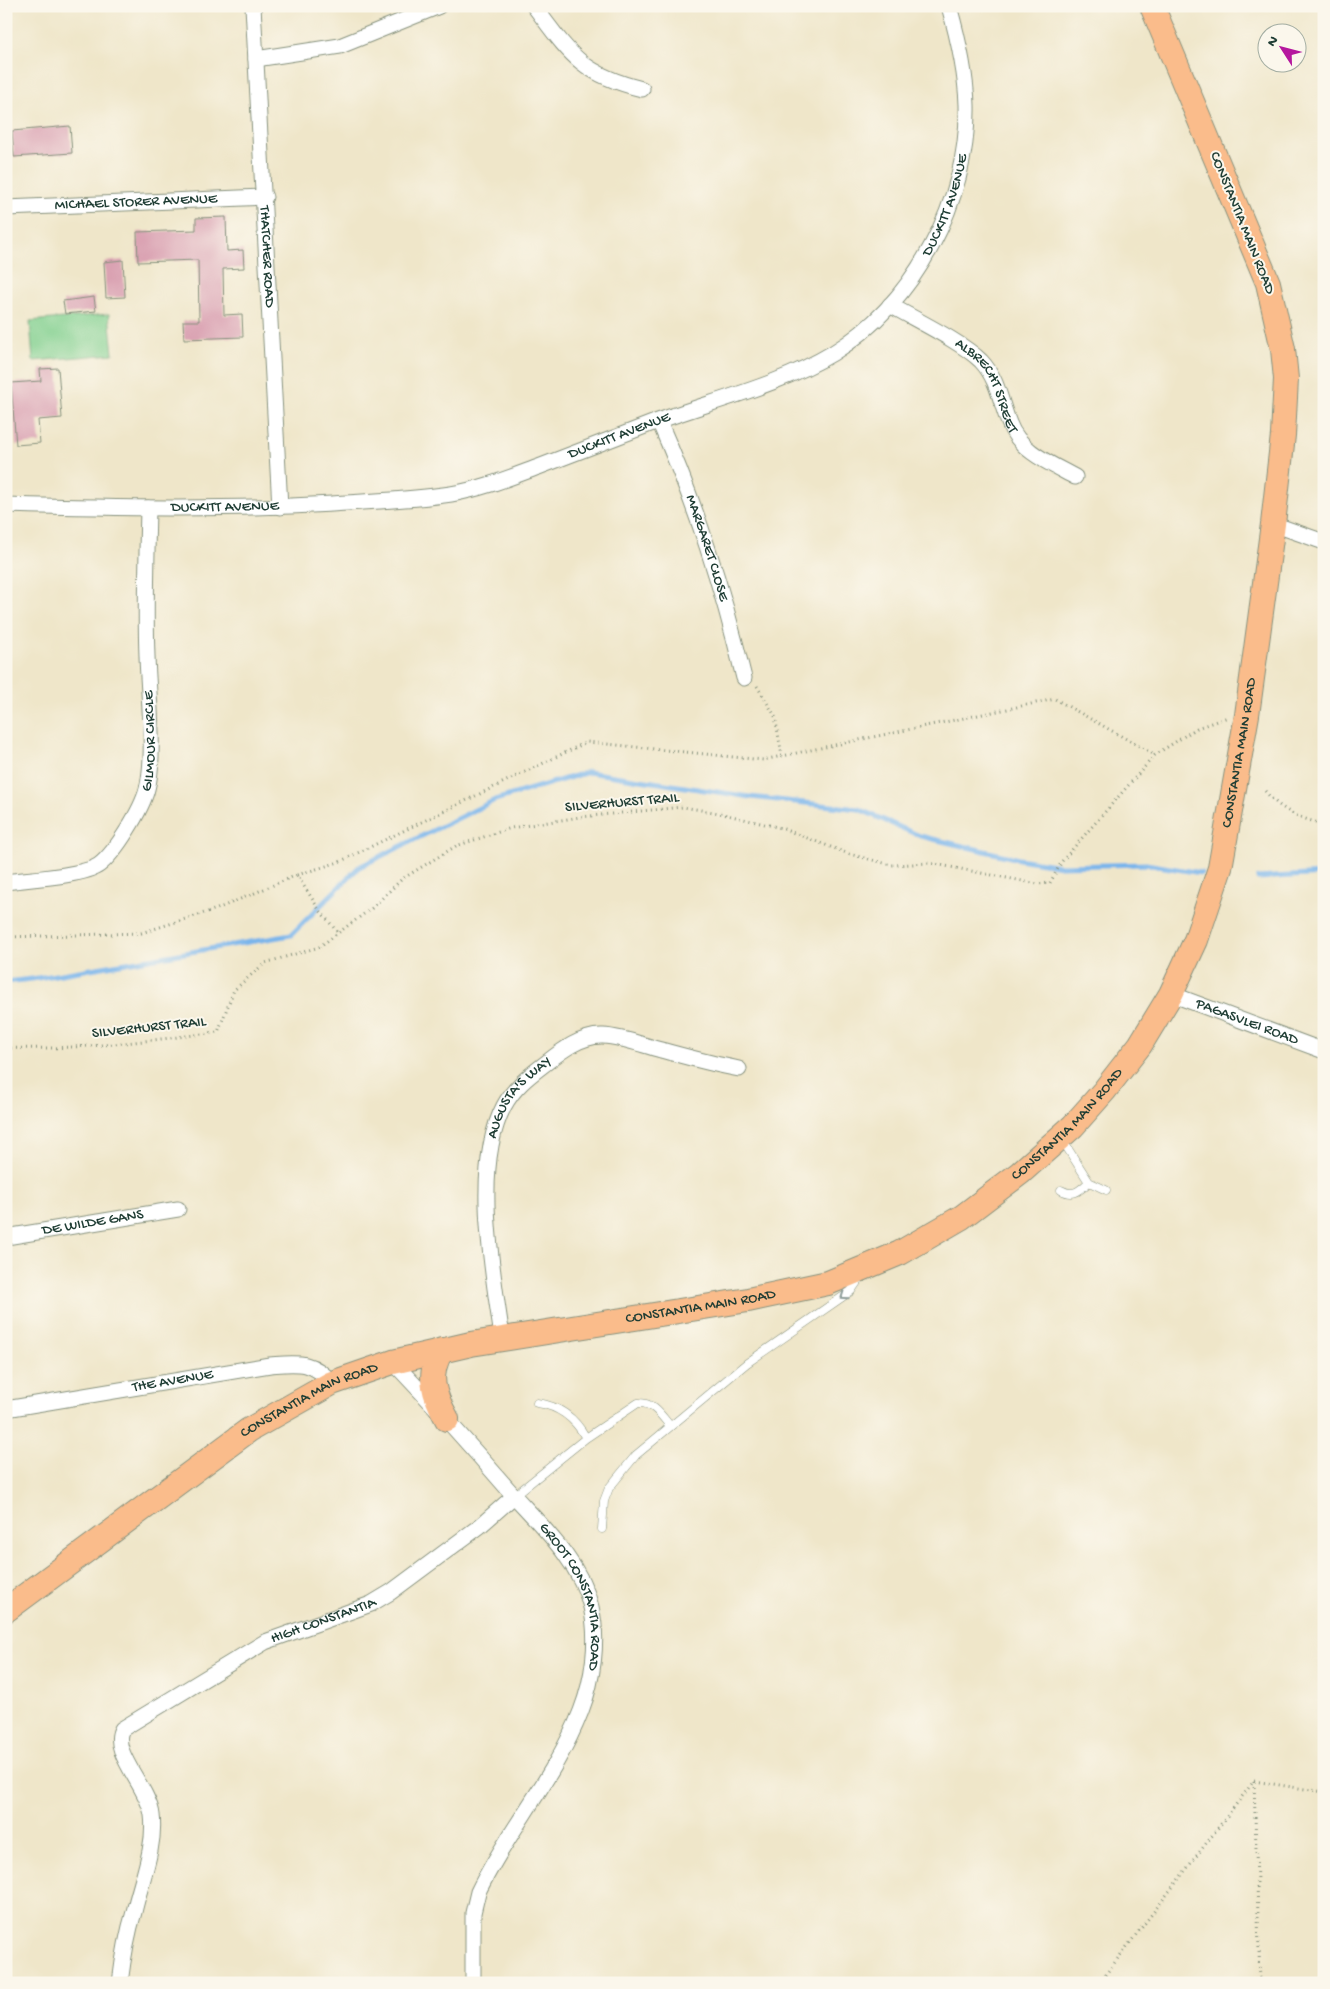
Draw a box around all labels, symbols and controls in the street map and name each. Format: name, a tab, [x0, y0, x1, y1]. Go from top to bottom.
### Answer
north arrow	[1258, 22, 1308, 72]
text: N	[1264, 33, 1283, 51]
street label: CONSTANTIA MAIN ROAD	[1205, 149, 1279, 297]
street label: DUCKITT AVENUE	[918, 152, 972, 260]
street label: MICHAEL STORER AVENUE	[54, 190, 218, 215]
street label: THATCHER ROAD	[255, 204, 278, 308]
street label: ALBRECHT STREET	[951, 335, 1022, 438]
street label: DUCKITT AVENUE	[565, 408, 673, 464]
street label: MARGARET CLOSE	[681, 492, 733, 604]
street label: DUCKITT AVENUE	[170, 497, 280, 517]
street label: CONSTANTIA MAIN ROAD	[1218, 676, 1261, 829]
street label: GILMOUR CIRCLE	[138, 689, 160, 793]
street label: SILVERHURST TRAIL	[564, 789, 680, 817]
street label: PAGASVLEI ROAD	[1192, 995, 1301, 1050]
street label: SILVERHURST TRAIL	[91, 1013, 207, 1043]
street label: AUGUSTA'S WAY	[484, 1053, 556, 1141]
street label: CONSTANTIA MAIN ROAD	[1008, 1065, 1127, 1185]
street label: DE WILDE GANS	[40, 1206, 145, 1240]
street label: CONSTANTIA MAIN ROAD	[624, 1285, 778, 1328]
one-way arrow	[840, 1290, 850, 1299]
street label: CONSTANTIA MAIN ROAD	[237, 1359, 381, 1442]
street label: THE AVENUE	[130, 1366, 215, 1397]
street label: GROOT CONSTANTIA ROAD	[535, 1519, 604, 1672]
street label: HIGH CONSTANTIA	[268, 1593, 381, 1648]

